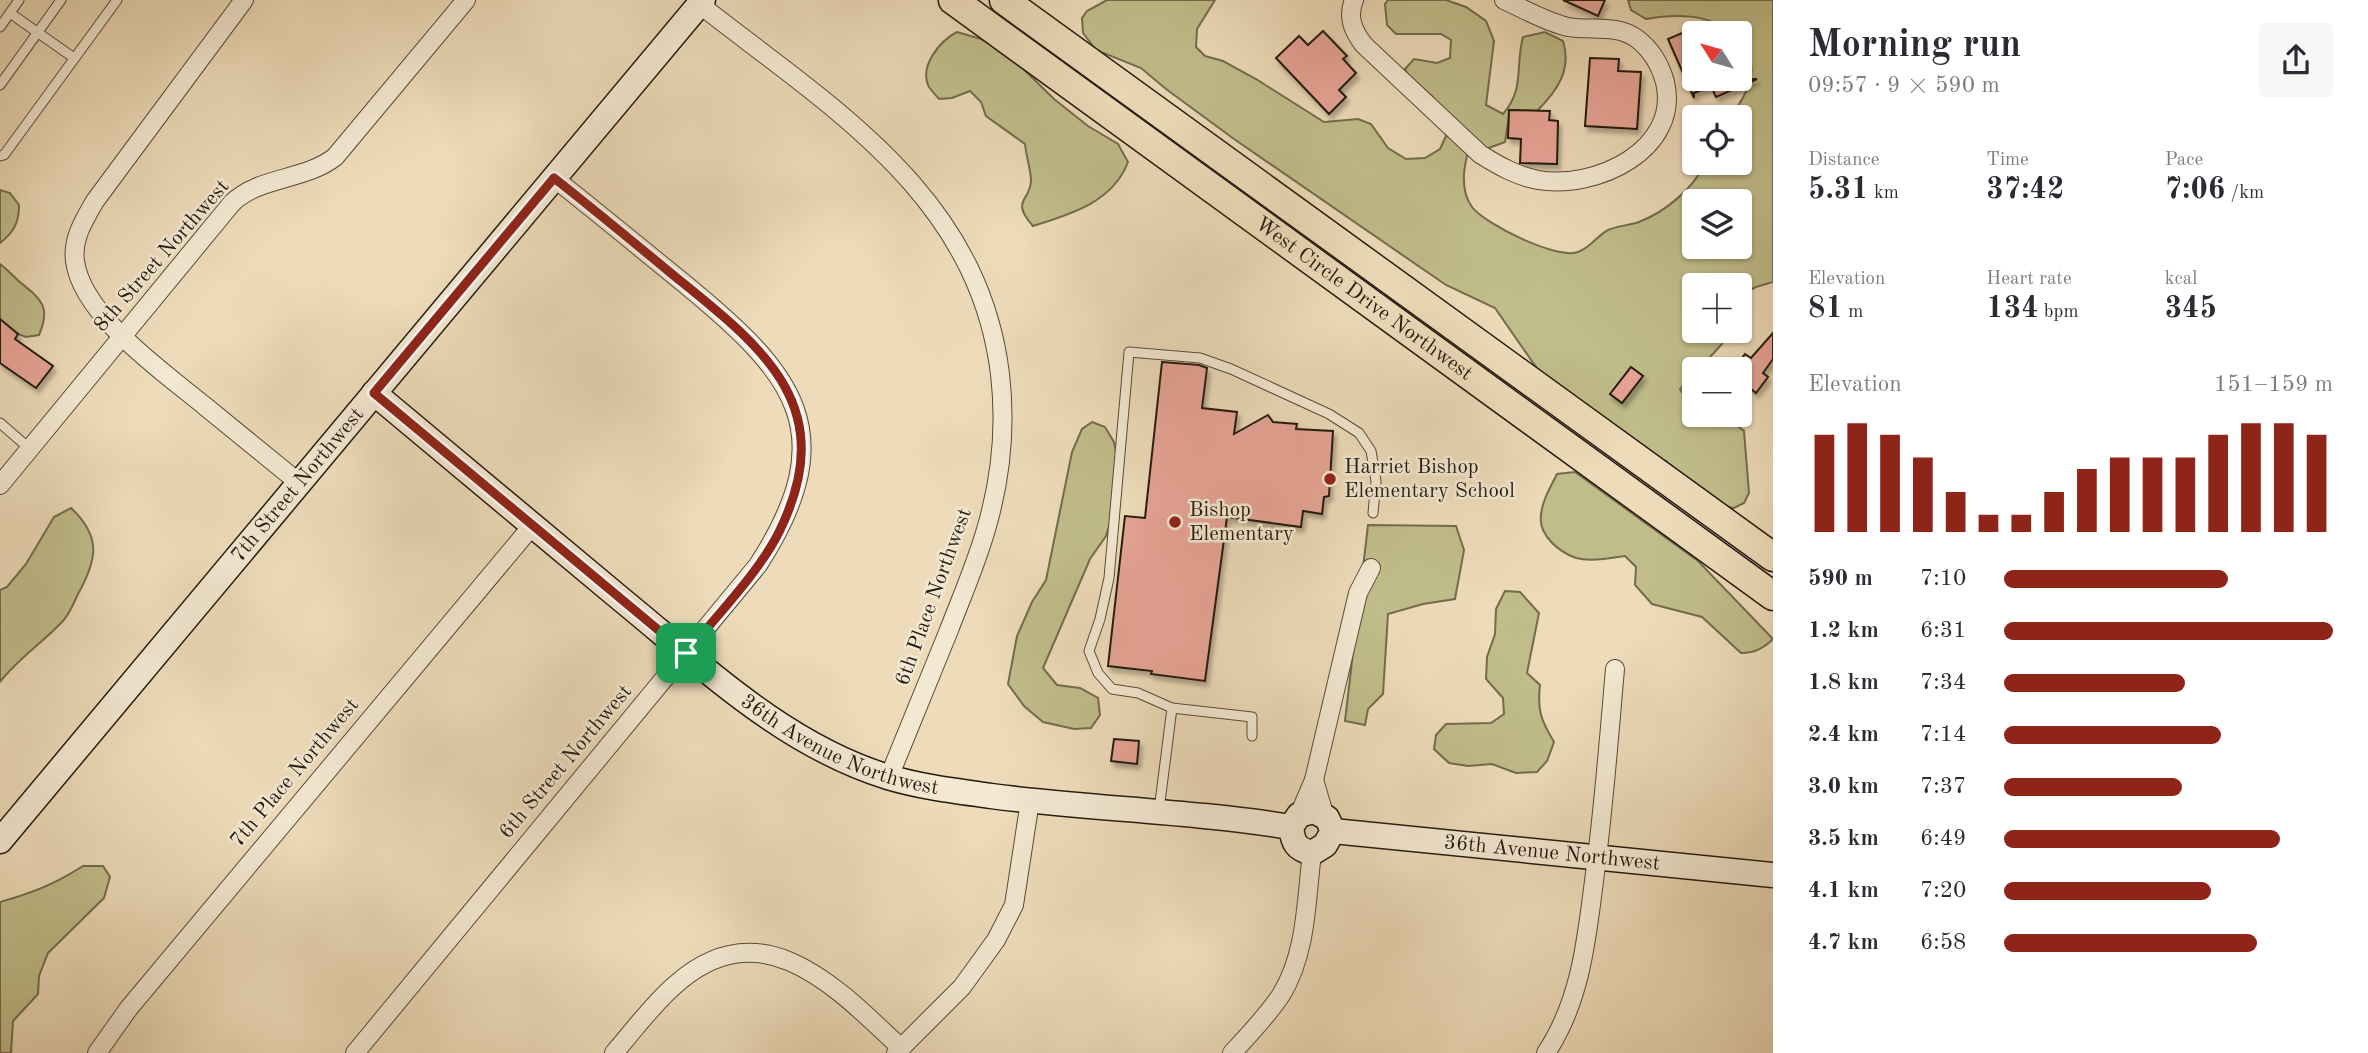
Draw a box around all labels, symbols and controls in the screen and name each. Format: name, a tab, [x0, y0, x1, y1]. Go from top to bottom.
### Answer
north arrow	[1682, 21, 1752, 91]
map controls	[1682, 21, 1752, 427]
button: share	[2259, 23, 2333, 97]
text: Morning run	[1808, 27, 2021, 65]
text: 09:57 · 9 × 590 m	[1808, 74, 2000, 97]
button: locate	[1682, 105, 1752, 175]
text: Distance	[1808, 151, 1880, 170]
text: Time	[1986, 151, 2029, 170]
text: Pace	[2165, 151, 2203, 170]
text: 5.31	[1808, 175, 1869, 205]
text: 37:42	[1986, 175, 2064, 205]
text: 7:06	[2165, 175, 2225, 205]
street label: 8th Street Northwest	[91, 176, 233, 336]
text: km	[1869, 184, 1899, 203]
text: /km	[2225, 184, 2264, 203]
button: layers	[1682, 189, 1752, 259]
street label: West Circle Drive Northwest	[1251, 213, 1477, 385]
text: Elevation	[1808, 270, 1885, 289]
text: Heart rate	[1986, 270, 2072, 289]
text: kcal	[2165, 270, 2197, 289]
button: +	[1682, 273, 1752, 343]
text: 81	[1808, 294, 1843, 324]
text: 134	[1986, 294, 2039, 324]
text: 345	[2165, 294, 2217, 324]
text: m	[1843, 303, 1863, 322]
text: bpm	[2039, 303, 2079, 322]
button: −	[1682, 357, 1752, 427]
text: Elevation	[1808, 373, 1902, 396]
text: 151–159 m	[2214, 373, 2333, 396]
street label: 7th Street Northwest	[227, 404, 368, 566]
place label: Harriet Bishop Elementary School	[1344, 457, 1515, 502]
marker: Harriet Bishop Elementary School	[1322, 471, 1338, 487]
place label: Bishop Elementary	[1189, 500, 1294, 545]
street label: 6th Place Northwest	[892, 505, 976, 689]
marker: Bishop Elementary	[1167, 514, 1183, 530]
text: 590 m	[1808, 567, 1873, 590]
text: 7:10	[1920, 567, 1966, 590]
text: 1.2 km	[1808, 619, 1879, 642]
text: 6:31	[1920, 619, 1966, 642]
pin	[656, 623, 716, 683]
icon: arrive	[667, 634, 705, 672]
text: 1.8 km	[1808, 671, 1879, 694]
text: 7:34	[1920, 671, 1966, 694]
street label: 6th Street Northwest	[496, 681, 636, 843]
street label: 36th Avenue Northwest	[737, 690, 940, 799]
street label: 7th Place Northwest	[227, 695, 363, 851]
text: 2.4 km	[1808, 723, 1879, 746]
text: 7:14	[1920, 723, 1966, 746]
text: 3.0 km	[1808, 775, 1879, 798]
text: 7:37	[1920, 775, 1966, 798]
text: 3.5 km	[1808, 827, 1879, 850]
text: 6:49	[1920, 827, 1966, 850]
street label: 36th Avenue Northwest	[1443, 832, 1661, 874]
text: 4.1 km	[1808, 879, 1879, 902]
text: 7:20	[1920, 879, 1966, 902]
text: 4.7 km	[1808, 931, 1879, 954]
text: 6:58	[1920, 931, 1966, 954]

